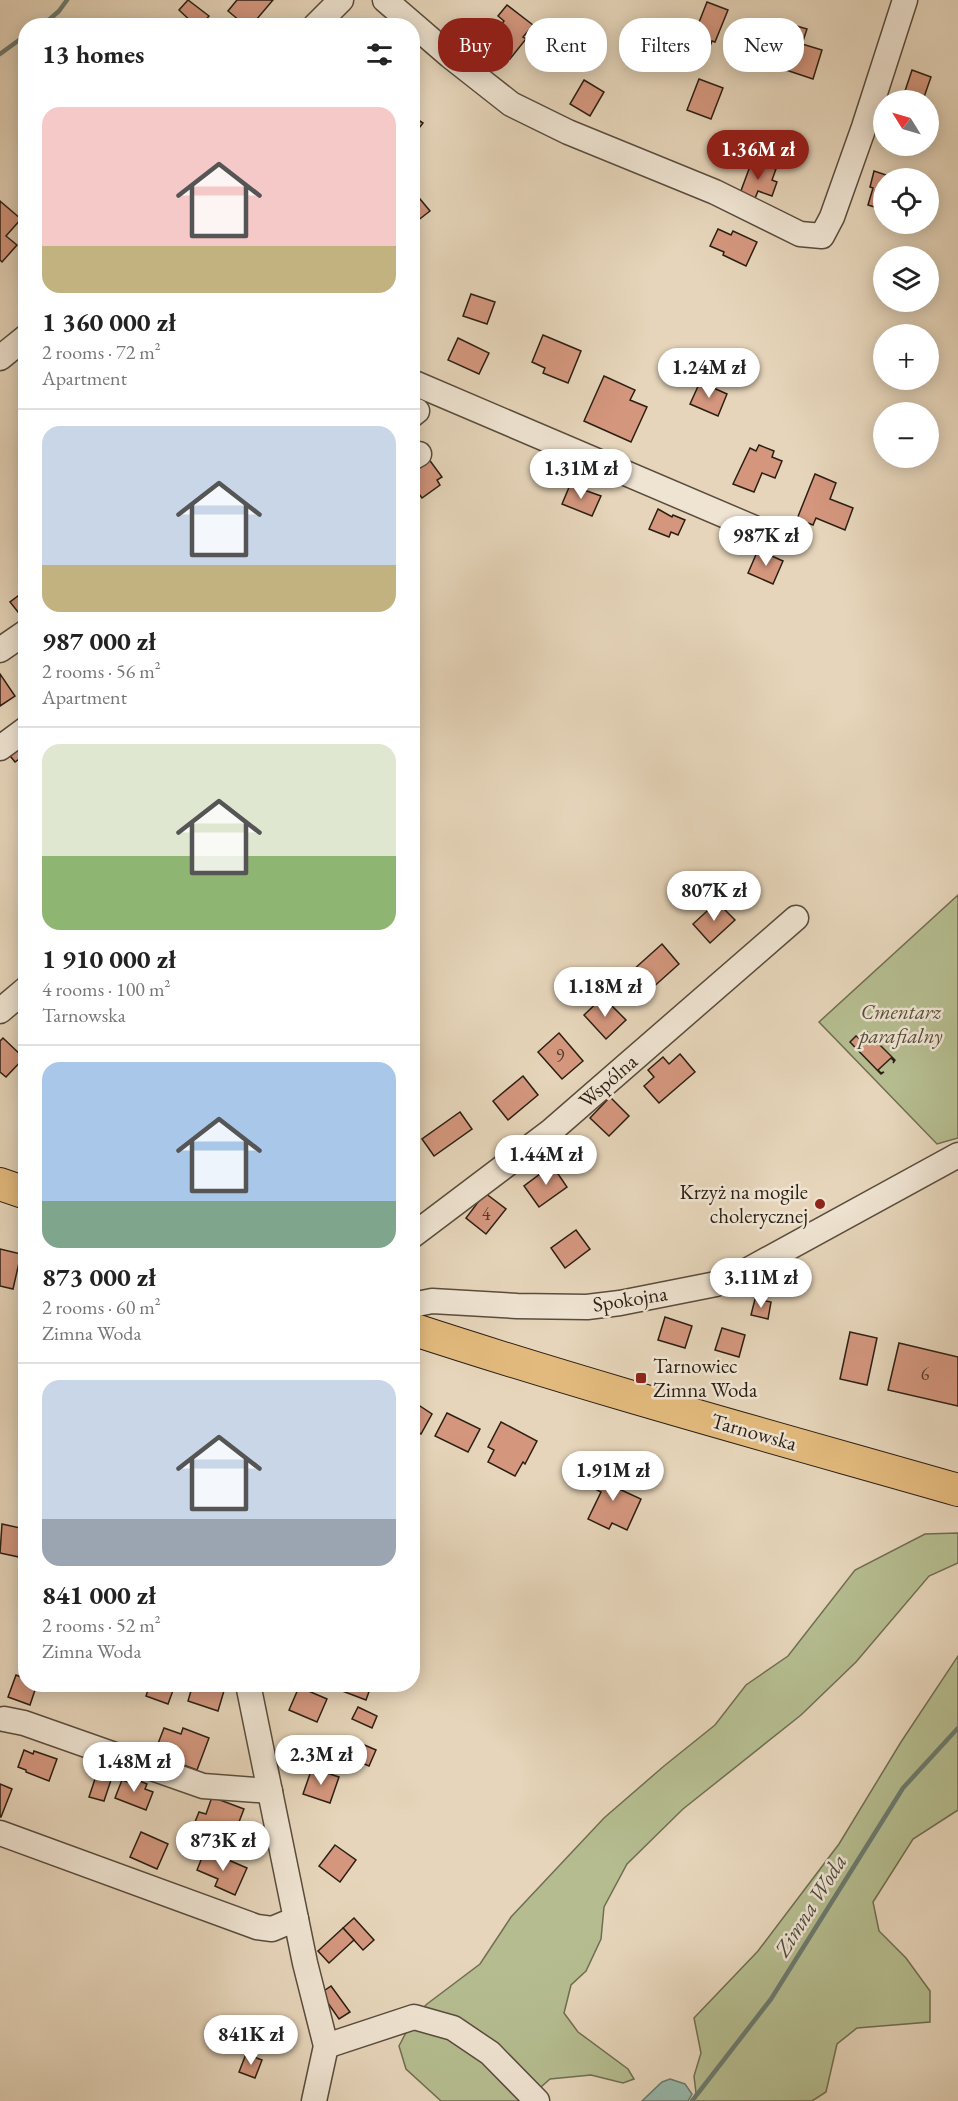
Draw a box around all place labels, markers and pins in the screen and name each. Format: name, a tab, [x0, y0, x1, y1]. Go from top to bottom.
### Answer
pin: 1.36M zł	[696, 130, 820, 181]
pin: 1.24M zł	[647, 348, 771, 399]
pin: 1.31M zł	[519, 449, 643, 500]
pin: 987K zł	[711, 516, 821, 567]
pin: 807K zł	[659, 871, 769, 922]
pin: 1.18M zł	[543, 967, 667, 1018]
pin: 1.44M zł	[484, 1135, 608, 1186]
place label: Krzyż na mogile cholerycznej	[680, 1178, 808, 1229]
marker: Krzyż na mogile cholerycznej	[813, 1197, 827, 1211]
pin: 3.11M zł	[699, 1258, 823, 1309]
place label: Tarnowiec Zimna Woda	[653, 1352, 758, 1403]
marker: Tarnowiec Zimna Woda	[634, 1371, 648, 1385]
pin: 1.91M zł	[551, 1451, 675, 1502]
pin: 2.3M zł	[266, 1735, 376, 1786]
pin: 1.48M zł	[72, 1742, 196, 1793]
pin: 873K zł	[168, 1821, 278, 1872]
pin: 841K zł	[196, 2015, 306, 2066]

